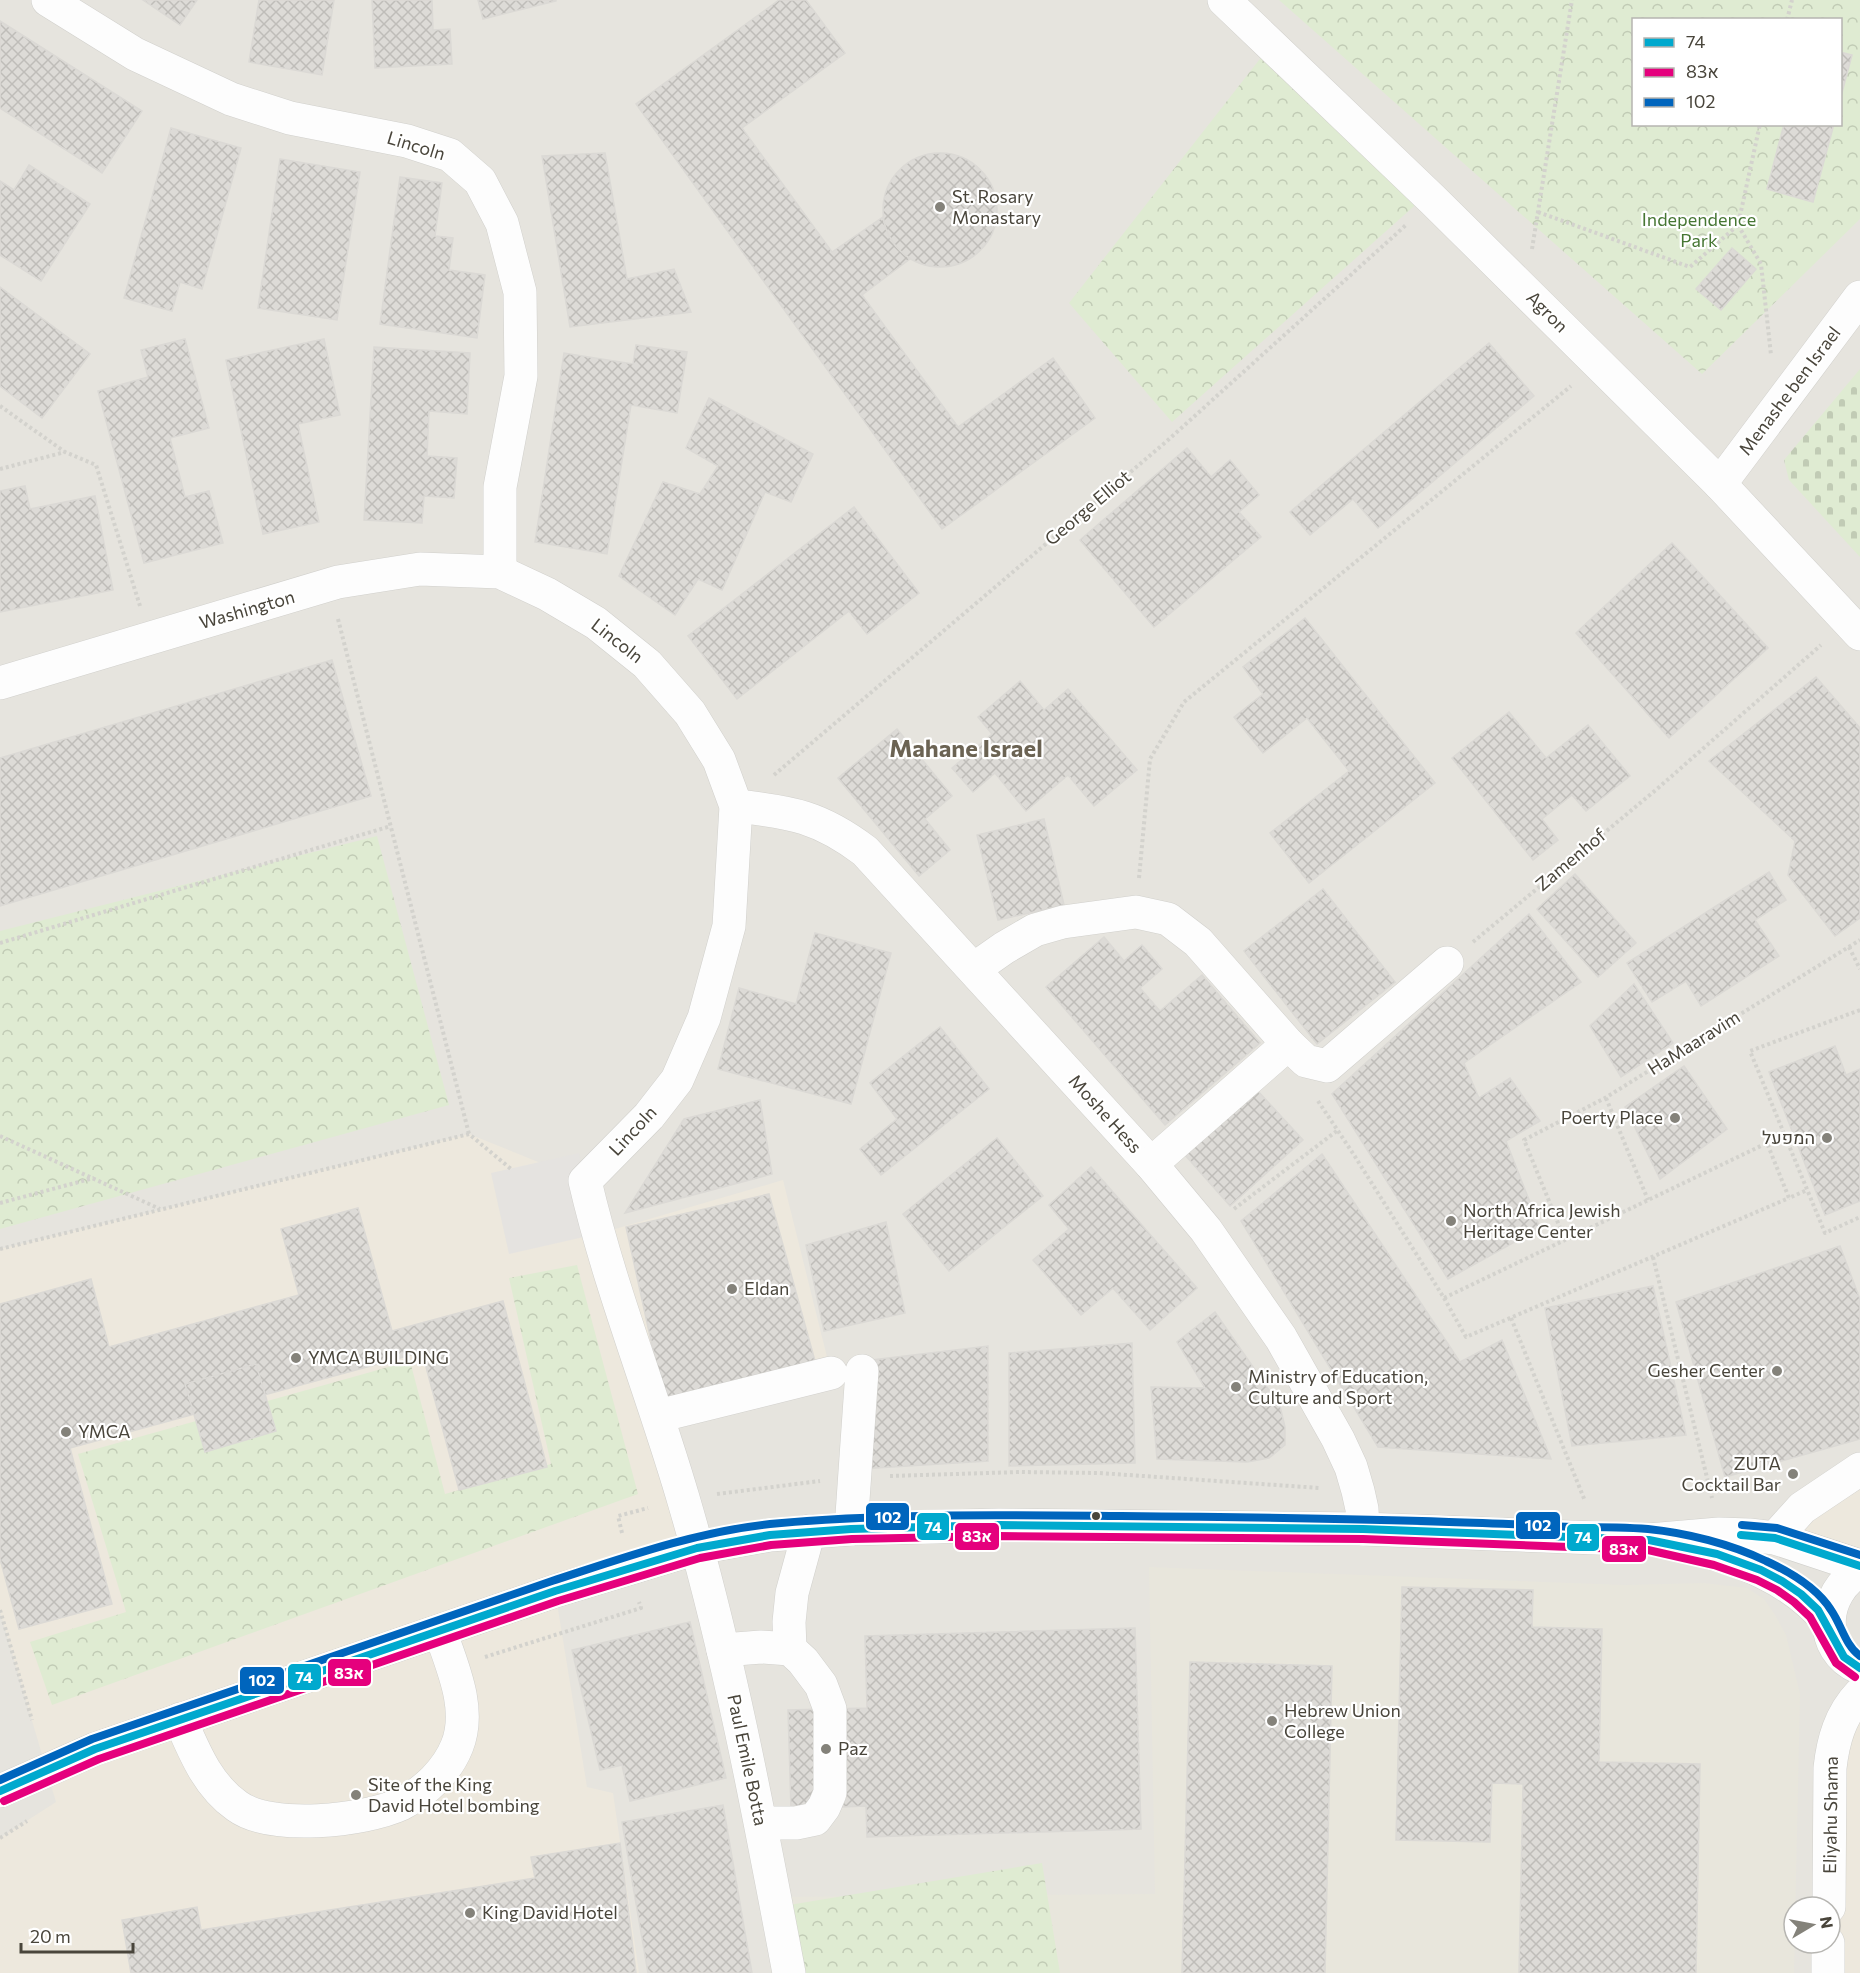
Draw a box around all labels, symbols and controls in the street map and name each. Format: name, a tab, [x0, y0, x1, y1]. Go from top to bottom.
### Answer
legend	[1632, 18, 1842, 126]
text: 74	[1686, 30, 1705, 52]
text: 83א	[1686, 60, 1719, 82]
text: 102	[1686, 90, 1715, 112]
street label: Lincoln	[384, 126, 448, 164]
place label: St. Rosary Monastary	[952, 185, 1041, 228]
marker: St. Rosary Monastary	[933, 200, 947, 214]
park label: Independence Park	[1642, 208, 1756, 251]
street label: Agron	[1522, 286, 1573, 337]
street label: Menashe ben Israel	[1734, 322, 1845, 459]
street label: George Elliot	[1040, 465, 1135, 550]
street label: Washington	[196, 585, 297, 633]
street label: Lincoln	[587, 613, 648, 667]
district label: Mahane Israel	[889, 733, 1043, 762]
street label: Zamenhof	[1531, 823, 1611, 895]
street label: HaMaaravim	[1643, 1005, 1744, 1079]
street label: Moshe Hess	[1065, 1069, 1147, 1157]
street label: Lincoln	[604, 1101, 661, 1160]
place label: Poerty Place	[1561, 1106, 1663, 1128]
marker: Poerty Place	[1668, 1111, 1682, 1125]
place label: המפעל	[1762, 1126, 1815, 1148]
marker: המפעל	[1820, 1131, 1834, 1145]
place label: North Africa Jewish Heritage Center	[1463, 1199, 1620, 1242]
marker: North Africa Jewish Heritage Center	[1444, 1214, 1458, 1228]
place label: Eldan	[744, 1277, 789, 1299]
marker: Eldan	[725, 1282, 739, 1296]
place label: YMCA BUILDING	[308, 1346, 449, 1368]
marker: YMCA BUILDING	[289, 1351, 303, 1365]
place label: Gesher Center	[1648, 1359, 1765, 1381]
marker: Gesher Center	[1770, 1364, 1784, 1378]
place label: Ministry of Education, Culture and Sport	[1248, 1365, 1428, 1408]
marker: Ministry of Education, Culture and Sport	[1229, 1380, 1243, 1394]
place label: YMCA	[78, 1420, 130, 1442]
marker: YMCA	[59, 1425, 73, 1439]
place label: ZUTA Cocktail Bar	[1682, 1452, 1781, 1495]
marker: ZUTA Cocktail Bar	[1786, 1467, 1800, 1481]
line badge: 102	[865, 1502, 910, 1531]
text: 102	[875, 1507, 901, 1526]
unlabelled marker	[1090, 1510, 1102, 1522]
line badge: 102	[1515, 1511, 1561, 1540]
line badge: 74	[916, 1512, 950, 1541]
text: 102	[1525, 1515, 1551, 1534]
text: 74	[924, 1517, 942, 1536]
line badge: 83א	[954, 1522, 1000, 1551]
line badge: 74	[1566, 1523, 1600, 1552]
text: 83א	[962, 1526, 992, 1545]
text: 74	[1574, 1527, 1592, 1546]
line badge: 83א	[1601, 1535, 1647, 1563]
text: 83א	[1609, 1539, 1639, 1558]
line badge: 83א	[327, 1658, 372, 1687]
line badge: 74	[287, 1663, 322, 1691]
text: 83א	[334, 1663, 364, 1682]
line badge: 102	[239, 1666, 285, 1695]
text: 74	[295, 1667, 313, 1686]
text: 102	[249, 1670, 275, 1689]
street label: Paul Emile Botta	[723, 1692, 773, 1827]
place label: Hebrew Union College	[1284, 1699, 1401, 1742]
marker: Hebrew Union College	[1265, 1714, 1279, 1728]
place label: Paz	[838, 1737, 868, 1759]
marker: Paz	[819, 1742, 833, 1756]
street label: Eliyahu Shama	[1818, 1756, 1842, 1874]
place label: Site of the King David Hotel bombing	[368, 1773, 540, 1816]
marker: Site of the King David Hotel bombing	[349, 1788, 363, 1802]
north arrow	[1782, 1895, 1842, 1955]
place label: King David Hotel	[482, 1901, 618, 1923]
marker: King David Hotel	[463, 1906, 477, 1920]
text: N	[1817, 1915, 1838, 1930]
scale bar	[21, 1916, 134, 1954]
text: 20 m	[30, 1925, 71, 1947]

